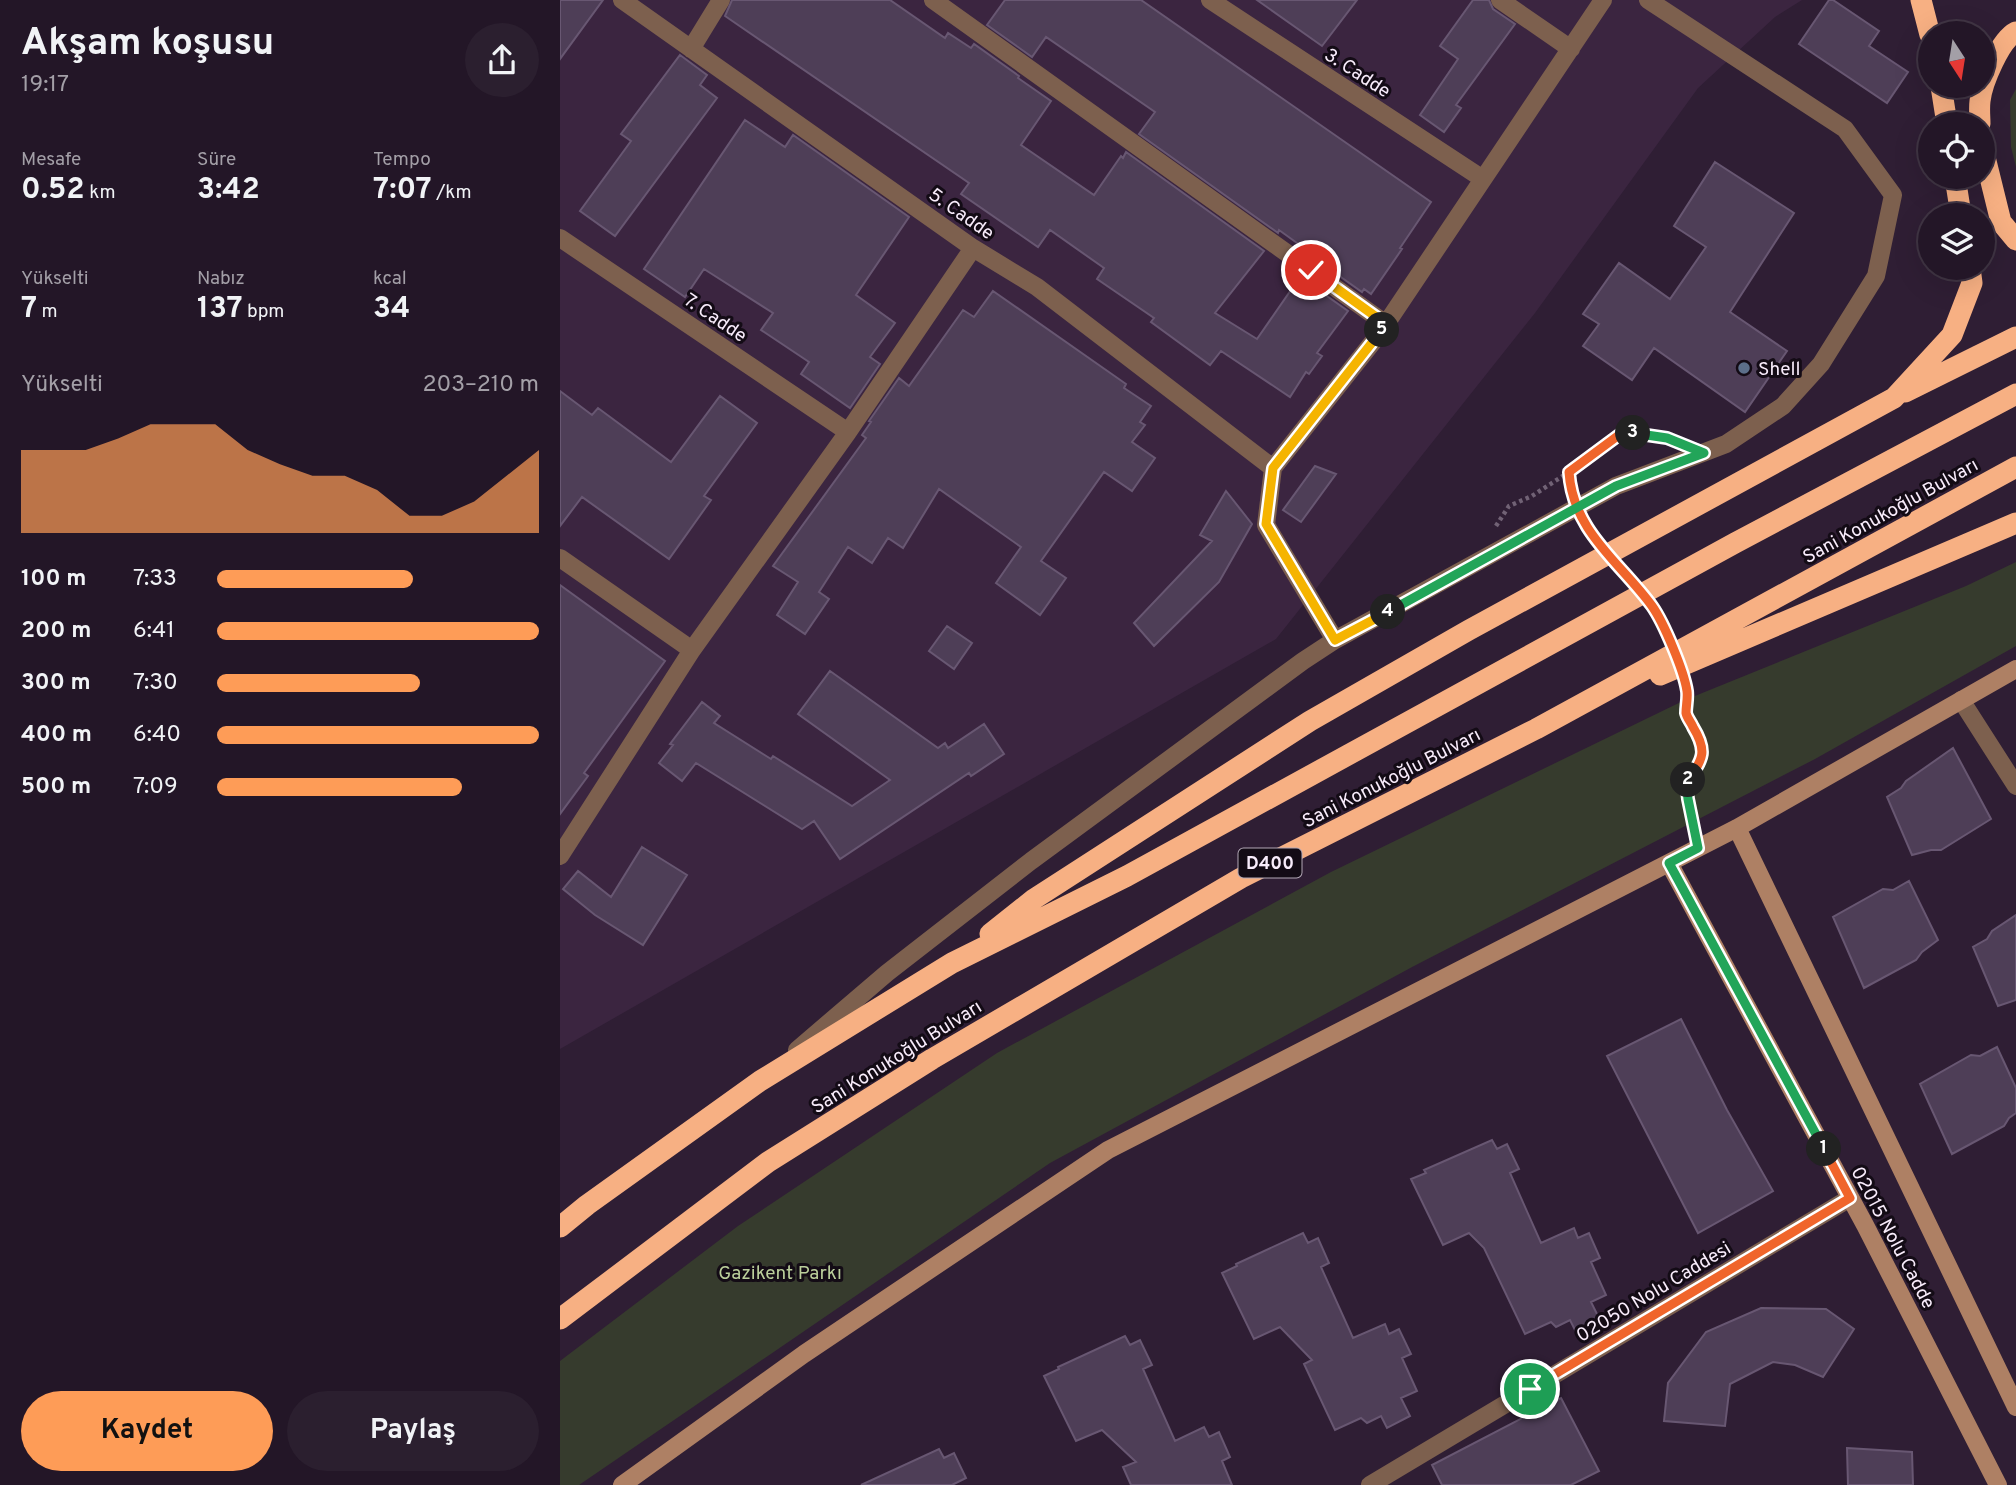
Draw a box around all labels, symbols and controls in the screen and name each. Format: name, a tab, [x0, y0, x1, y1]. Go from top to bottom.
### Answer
text: Akşam koşusu	[21, 20, 274, 69]
north arrow	[1918, 21, 1995, 98]
map controls	[1918, 21, 1995, 280]
button: share	[465, 23, 539, 97]
street label: 3. Cadde	[1319, 43, 1395, 104]
text: 19:17	[21, 71, 69, 100]
button: locate	[1918, 112, 1995, 189]
text: Mesafe	[21, 148, 81, 172]
text: Süre	[197, 148, 236, 172]
text: Tempo	[373, 148, 431, 172]
text: 0.52	[21, 172, 85, 209]
text: 3:42	[197, 172, 260, 209]
text: 7:07	[373, 172, 432, 209]
text: km	[85, 181, 115, 205]
text: /km	[432, 181, 472, 205]
street label: 5. Cadde	[923, 183, 998, 246]
button: layers	[1918, 203, 1995, 280]
pin	[1281, 240, 1341, 300]
icon: check	[1292, 251, 1330, 289]
text: Yükselti	[21, 267, 89, 291]
text: Nabız	[197, 267, 245, 291]
text: kcal	[373, 267, 407, 291]
street label: 7. Cadde	[679, 289, 751, 348]
text: 7	[21, 291, 37, 328]
text: 137	[197, 291, 243, 328]
text: 34	[373, 291, 410, 328]
text: m	[37, 300, 58, 324]
text: bpm	[243, 300, 284, 324]
pin: 5	[1364, 312, 1400, 348]
text: 5	[1376, 317, 1387, 341]
place label: Shell	[1758, 358, 1801, 382]
marker: Shell	[1736, 360, 1752, 376]
text: Yükselti	[21, 371, 103, 400]
text: 203–210 m	[422, 371, 539, 400]
pin: 3	[1616, 416, 1650, 450]
text: 3	[1627, 420, 1638, 444]
street label: Sani Konukoğlu Bulvarı	[1799, 454, 1983, 570]
text: 100 m	[21, 565, 86, 594]
text: 7:33	[133, 565, 177, 594]
pin: 4	[1370, 594, 1406, 630]
text: 4	[1381, 599, 1394, 623]
text: 200 m	[21, 617, 91, 646]
text: 6:41	[133, 617, 175, 646]
text: 300 m	[21, 669, 91, 698]
text: 7:30	[133, 669, 178, 698]
text: 400 m	[21, 721, 92, 750]
text: 6:40	[133, 721, 181, 750]
street label: Sani Konukoğlu Bulvarı	[1299, 723, 1485, 834]
pin: 2	[1670, 762, 1706, 798]
text: 2	[1682, 767, 1693, 791]
text: 500 m	[21, 773, 91, 802]
text: 7:09	[133, 773, 178, 802]
road number: D400	[1238, 848, 1302, 878]
street label: Sani Konukoğlu Bulvarı	[807, 995, 987, 1120]
pin: 1	[1806, 1132, 1842, 1166]
text: 1	[1820, 1136, 1827, 1160]
street label: 02015 Nolu Cadde	[1845, 1163, 1940, 1313]
street label: 02050 Nolu Caddesi	[1572, 1237, 1736, 1348]
park label: Gazikent Parkı	[718, 1262, 842, 1286]
pin	[1500, 1359, 1560, 1419]
icon: arrive	[1511, 1370, 1549, 1408]
button: Kaydet	[21, 1391, 273, 1471]
button: Paylaş	[287, 1391, 539, 1471]

